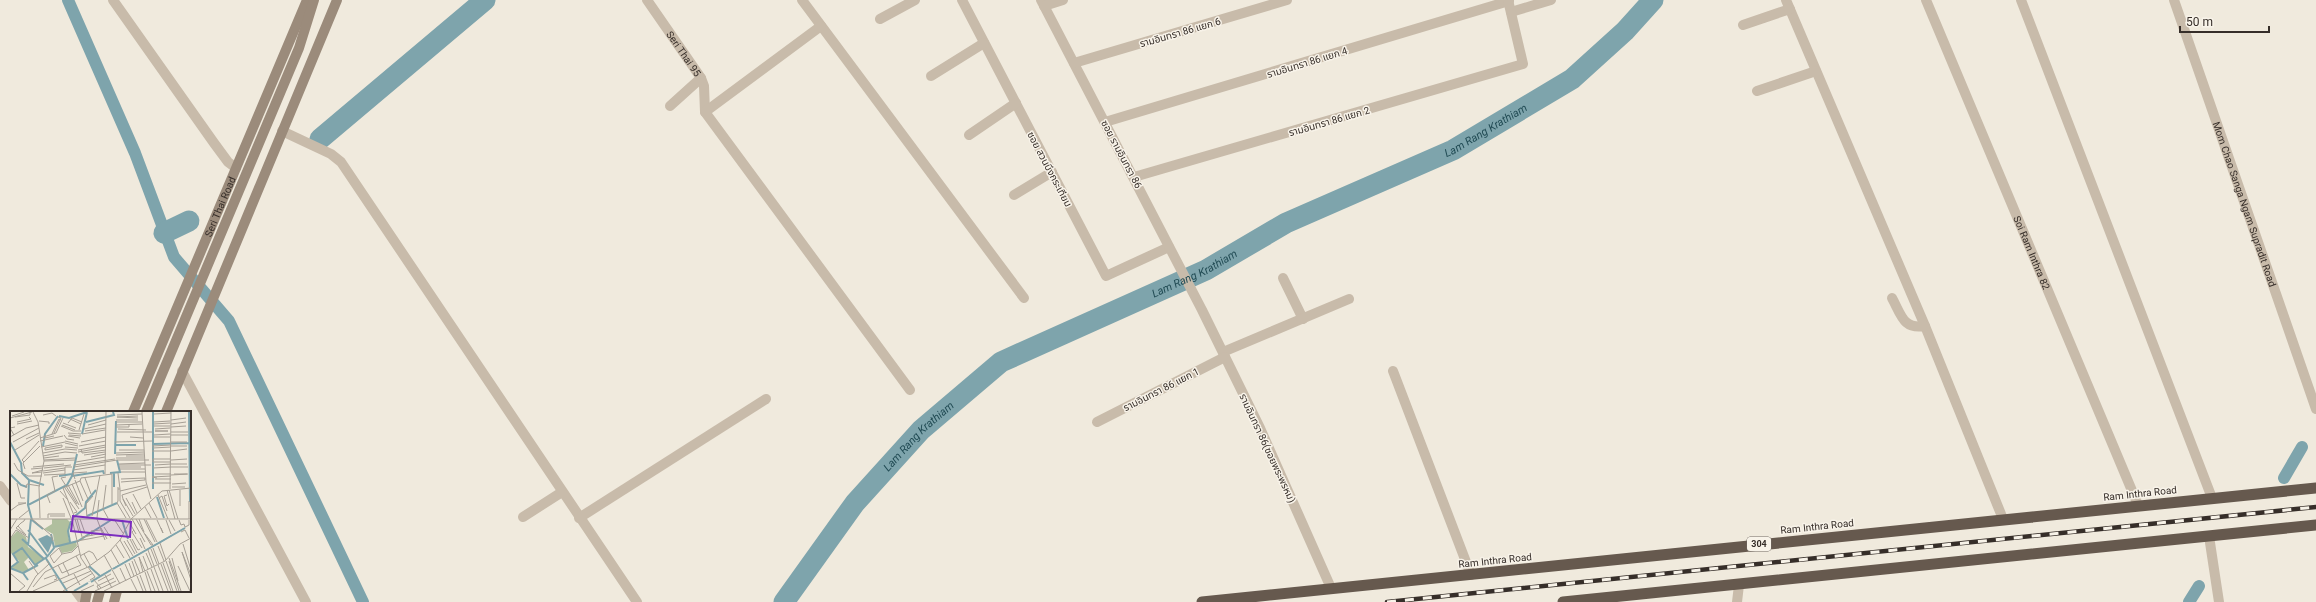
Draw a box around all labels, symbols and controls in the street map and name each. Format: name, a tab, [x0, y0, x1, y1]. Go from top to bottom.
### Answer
scale bar	[2180, 8, 2269, 34]
text: 50 m	[2186, 15, 2213, 29]
street label: รามอินทรา 86 แยก 6	[1138, 16, 1222, 49]
street label: Seri Thai 95	[664, 29, 703, 79]
street label: รามอินทรา 86 แยก 4	[1266, 45, 1349, 80]
water label: Lam Rang Krathiam	[1443, 101, 1529, 160]
street label: รามอินทรา 86 แยก 2	[1287, 105, 1371, 138]
street label: ซอย รามอินทรา 86	[1099, 118, 1144, 190]
street label: Mom Chao Sanga Ngam Supradit Road	[2211, 120, 2278, 288]
street label: ซอย สวนบึงกระเทียม	[1025, 130, 1074, 209]
street label: Seri Thai Road	[203, 175, 238, 238]
street label: Soi Ram Inthra 82	[2011, 214, 2052, 292]
water label: Lam Rang Krathiam	[1150, 247, 1240, 300]
street label: รามอินทรา 86 แยก 1	[1121, 366, 1201, 413]
street label: รามอินทรา 86(ซอยพระพรหม)	[1237, 392, 1298, 505]
water label: Lam Rang Krathiam	[881, 399, 956, 474]
inset map	[10, 411, 191, 592]
street label: Ram Inthra Road	[2103, 484, 2177, 503]
street label: Ram Inthra Road	[1780, 517, 1854, 536]
road number: 304	[1747, 537, 1771, 551]
street label: Ram Inthra Road	[1458, 551, 1532, 570]

